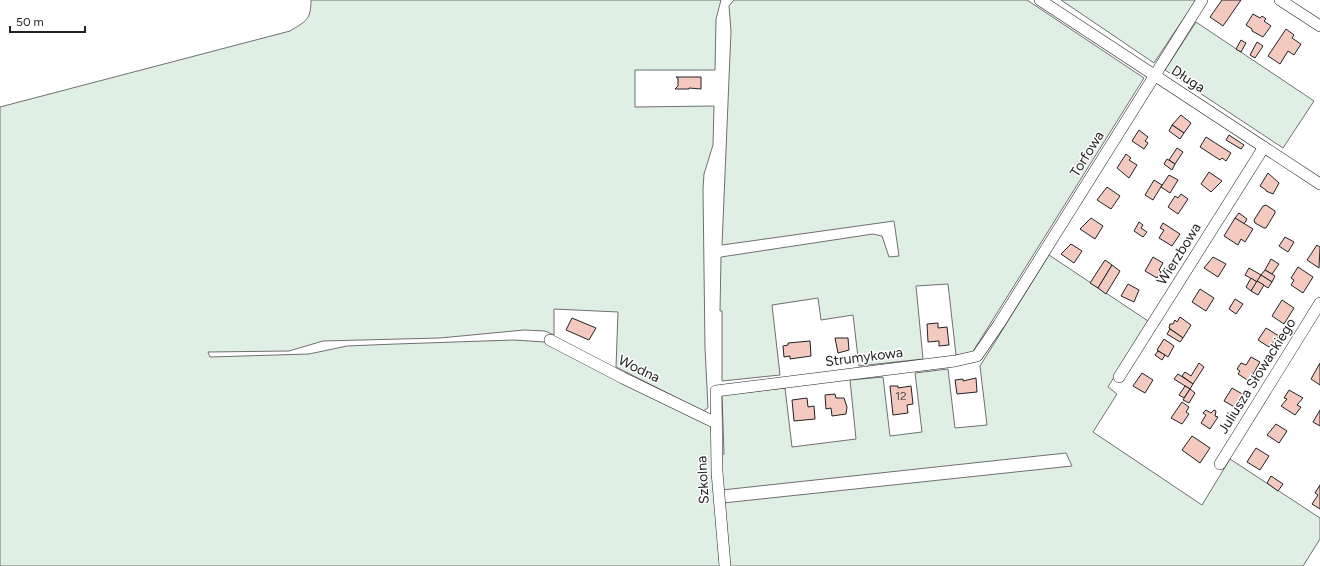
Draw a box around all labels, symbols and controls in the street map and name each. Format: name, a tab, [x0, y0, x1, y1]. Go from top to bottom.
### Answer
scale bar	[10, 8, 85, 34]
text: 50 m	[16, 15, 44, 29]
street label: Długa	[1168, 62, 1208, 96]
street label: Torfowa	[1066, 128, 1108, 180]
street label: Wierzbowa	[1153, 220, 1205, 288]
street label: Juliusza Słowackiego	[1215, 315, 1299, 437]
street label: Strumykowa	[824, 344, 904, 370]
street label: Wodna	[615, 352, 663, 386]
house number: 12	[895, 389, 907, 403]
street label: Szkolna	[693, 455, 713, 505]

